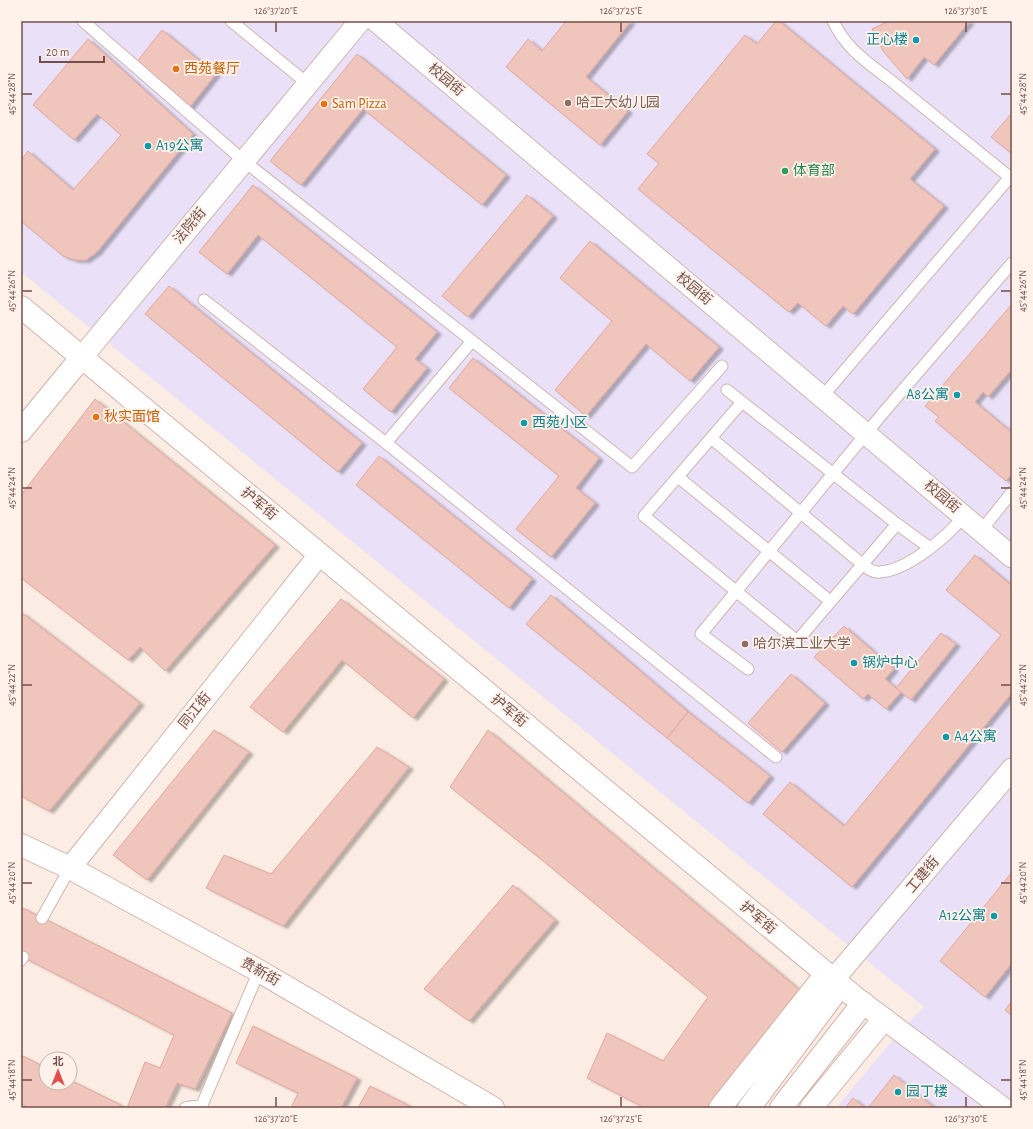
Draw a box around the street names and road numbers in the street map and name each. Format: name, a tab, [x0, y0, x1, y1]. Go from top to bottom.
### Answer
street label: 校园街	[425, 60, 468, 99]
street label: 法院街	[170, 205, 209, 247]
street label: 校园街	[673, 269, 716, 308]
street label: 校园街	[921, 477, 964, 516]
street label: 护军街	[238, 484, 280, 523]
street label: 同江街	[176, 690, 214, 732]
street label: 护军街	[488, 691, 530, 730]
street label: 工建街	[903, 854, 942, 896]
street label: 护军街	[737, 898, 779, 937]
street label: 贵新街	[238, 955, 282, 988]

